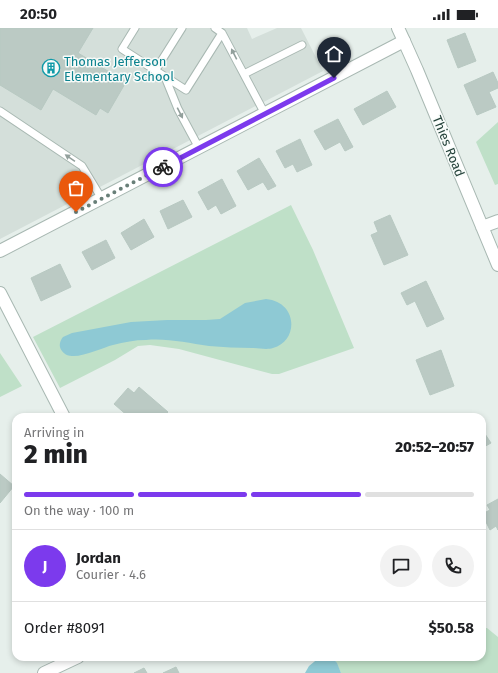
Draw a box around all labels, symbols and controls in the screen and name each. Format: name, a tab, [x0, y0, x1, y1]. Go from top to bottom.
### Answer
text: 20:50	[20, 5, 57, 23]
pin	[317, 37, 351, 78]
icon: home	[323, 43, 345, 65]
one-way arrow	[231, 49, 237, 60]
place label: Thomas Jefferson Elementary School	[64, 54, 174, 84]
building icon: Thomas Jefferson Elementary School	[41, 58, 61, 78]
one-way arrow	[177, 107, 184, 119]
street label: Thies Road	[429, 113, 468, 179]
courier	[143, 147, 183, 187]
one-way arrow	[64, 154, 76, 161]
icon: bike	[152, 156, 174, 178]
pin	[59, 171, 93, 212]
icon: bag	[65, 177, 87, 199]
text: Arriving in	[24, 425, 84, 440]
text: 20:52–20:57	[395, 438, 474, 456]
text: 2 min	[24, 439, 88, 470]
text: On the way · 100 m	[24, 503, 134, 518]
button: chat	[380, 545, 422, 587]
button: phone	[432, 545, 474, 587]
text: Jordan	[76, 549, 121, 567]
text: J	[43, 557, 47, 575]
text: Courier · 4.6	[76, 567, 146, 582]
text: Order #8091	[24, 619, 105, 637]
text: $50.58	[428, 619, 474, 637]

